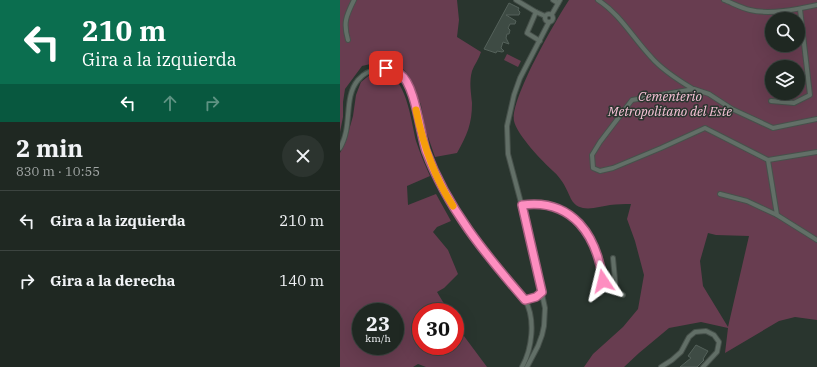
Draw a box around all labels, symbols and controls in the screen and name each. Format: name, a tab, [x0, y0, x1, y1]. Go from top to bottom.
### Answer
text: 210 m	[82, 12, 166, 49]
map controls	[765, 12, 805, 100]
button: search	[765, 12, 805, 52]
icon: left	[16, 16, 68, 68]
text: Gira a la izquierda	[82, 48, 237, 71]
pin	[369, 51, 403, 85]
icon: arrive	[375, 57, 397, 79]
button: layers	[765, 60, 805, 100]
park label: Cementerio Metropolitano del Este	[607, 88, 732, 120]
icon: left	[117, 92, 139, 114]
icon: ahead	[159, 92, 181, 114]
icon: right	[201, 92, 223, 114]
text: 2 min	[16, 132, 83, 164]
button: close	[282, 135, 324, 177]
text: 830 m · 10:55	[16, 163, 100, 180]
icon: left	[16, 210, 38, 232]
text: Gira a la izquierda	[50, 211, 186, 230]
text: 210 m	[279, 211, 324, 230]
position arrow	[582, 260, 624, 302]
icon: right	[16, 270, 38, 292]
text: Gira a la derecha	[50, 271, 175, 290]
text: 140 m	[279, 271, 324, 290]
speed limit sign: 30	[412, 303, 464, 355]
text: 23	[366, 310, 390, 337]
text: km/h	[365, 332, 391, 345]

